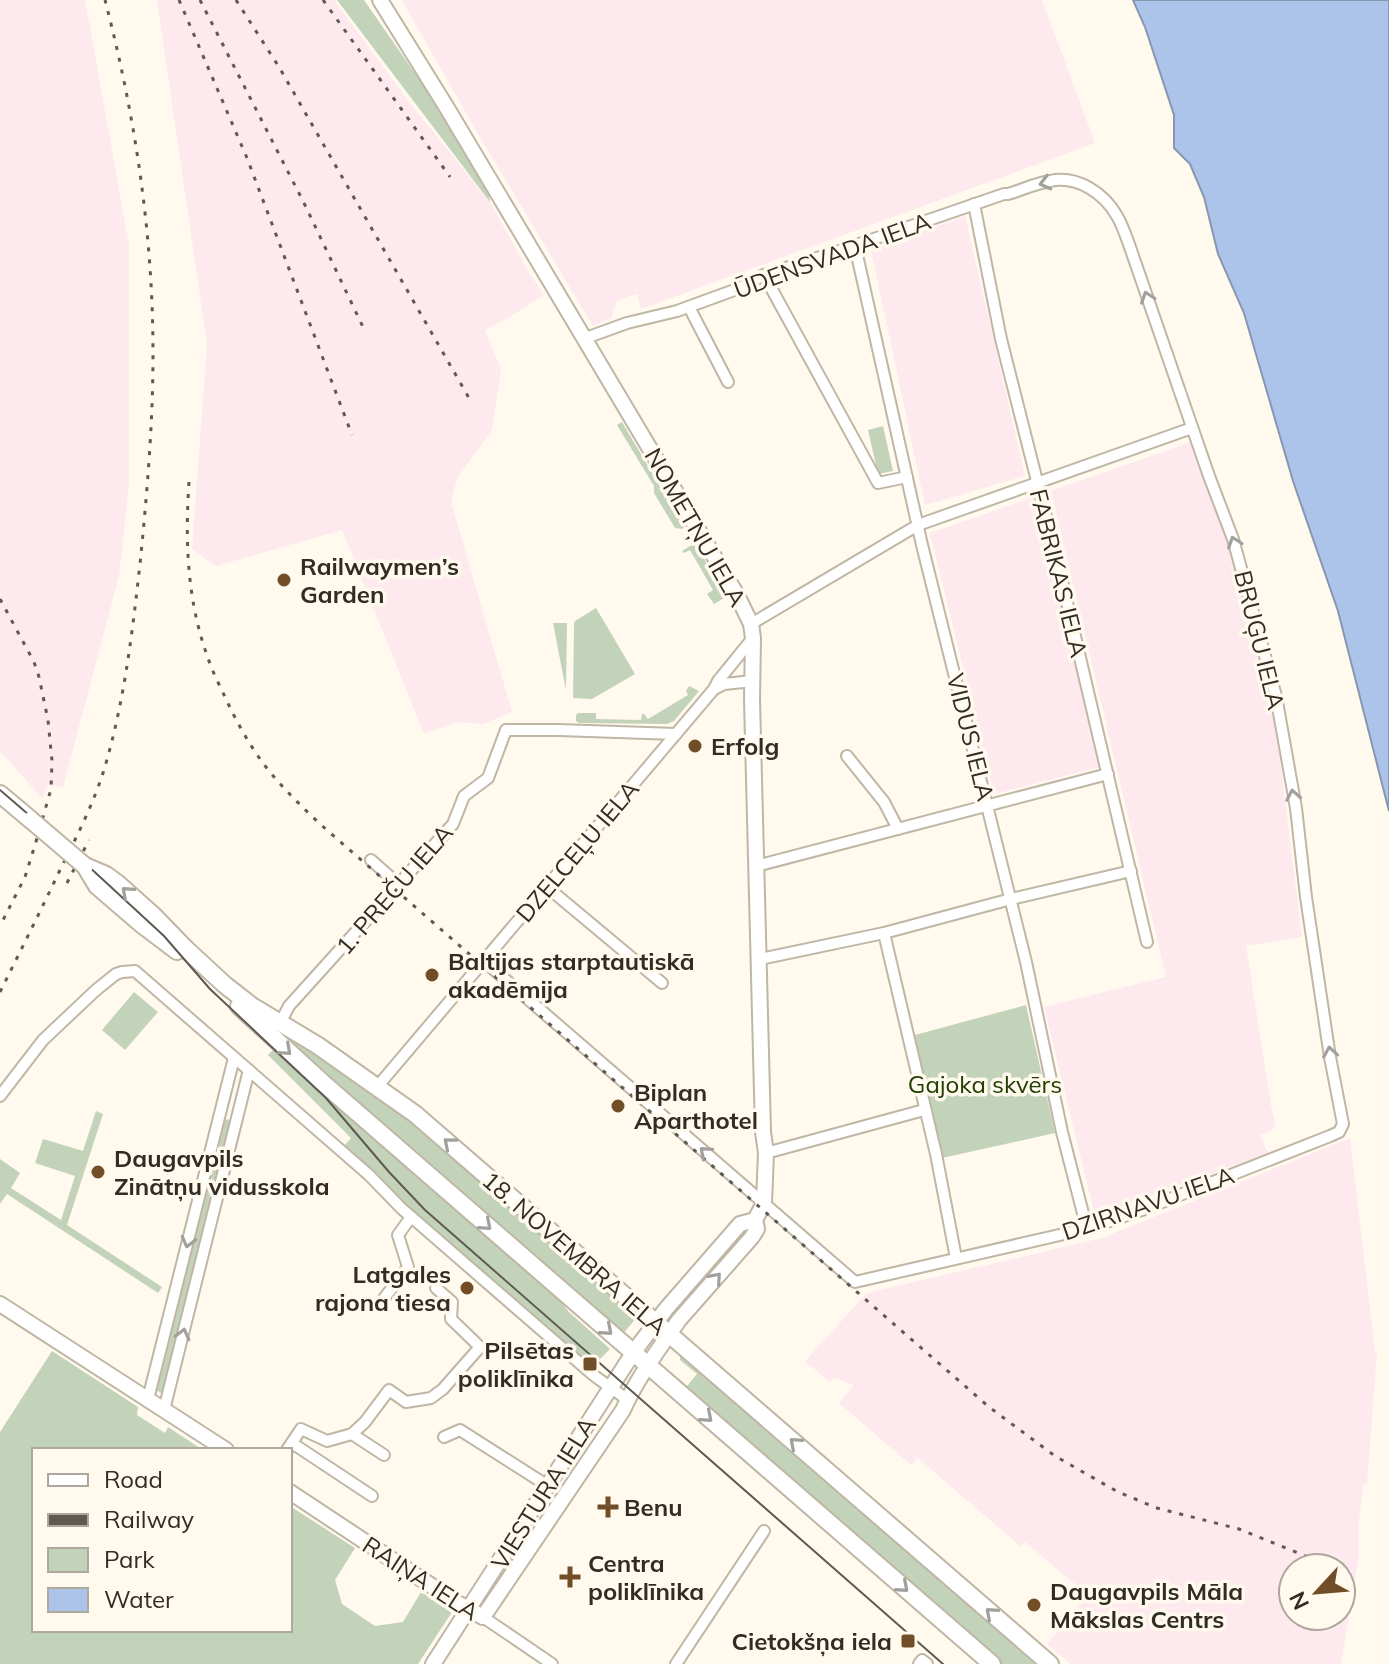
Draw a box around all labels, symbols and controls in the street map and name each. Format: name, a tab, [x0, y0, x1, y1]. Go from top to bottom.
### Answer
one-way arrow	[1038, 174, 1052, 191]
street label: ŪDENSVADA IELA	[729, 205, 935, 305]
one-way arrow	[1141, 290, 1157, 304]
street label: NOMETŅU IELA	[638, 443, 754, 612]
street label: FABRIKAS IELA	[1024, 486, 1095, 661]
one-way arrow	[1227, 536, 1243, 550]
place label: Railwaymen’s Garden	[300, 551, 459, 609]
street label: BRUĢU IELA	[1227, 567, 1292, 713]
marker: Railwaymen’s Garden	[275, 571, 293, 589]
street label: VIDUS IELA	[941, 670, 1001, 804]
place label: Erfolg	[711, 731, 779, 761]
marker: Erfolg	[686, 737, 704, 755]
street label: DZELCEĻU IELA	[509, 774, 646, 929]
one-way arrow	[1286, 788, 1303, 801]
street label: 1. PREČU IELA	[329, 817, 459, 960]
one-way arrow	[121, 887, 136, 902]
place label: Baltijas starptautiskā akadēmija	[448, 946, 695, 1004]
marker: Baltijas starptautiskā akadēmija	[423, 966, 441, 984]
one-way arrow	[277, 1040, 292, 1054]
one-way arrow	[1322, 1045, 1339, 1059]
park label: Gajoka skvērs	[908, 1069, 1062, 1099]
place label: Biplan Aparthotel	[634, 1077, 758, 1135]
marker: Biplan Aparthotel	[609, 1097, 627, 1115]
one-way arrow	[443, 1138, 458, 1153]
place label: Daugavpils Zinātņu vidusskola	[114, 1143, 330, 1202]
one-way arrow	[700, 1148, 715, 1162]
street label: DZIRNAVU IELA	[1058, 1159, 1238, 1246]
marker: Daugavpils Zinātņu vidusskola	[89, 1163, 107, 1181]
street label: 18. NOVEMBRA IELA	[476, 1165, 674, 1342]
one-way arrow	[477, 1215, 492, 1230]
one-way arrow	[180, 1234, 197, 1248]
place label: Latgales rajona tiesa	[315, 1259, 451, 1317]
one-way arrow	[706, 1273, 721, 1288]
marker: Latgales rajona tiesa	[458, 1279, 476, 1297]
one-way arrow	[598, 1320, 613, 1335]
one-way arrow	[173, 1328, 190, 1342]
place label: Pilsētas poliklīnika	[458, 1335, 574, 1393]
marker: Pilsētas poliklīnika	[581, 1355, 599, 1373]
one-way arrow	[697, 1407, 712, 1421]
street label: VIESTURA IELA	[484, 1411, 602, 1575]
one-way arrow	[789, 1438, 804, 1453]
legend	[32, 1448, 292, 1632]
text: Road	[104, 1464, 163, 1494]
place label: Benu	[624, 1492, 683, 1522]
marker: Benu	[599, 1498, 617, 1516]
text: Railway	[104, 1504, 194, 1534]
street label: RAIŅA IELA	[357, 1529, 485, 1628]
text: Park	[104, 1544, 155, 1574]
place label: Centra poliklīnika	[588, 1548, 704, 1606]
north arrow	[1277, 1552, 1357, 1632]
marker: Centra poliklīnika	[559, 1566, 581, 1588]
place label: Daugavpils Māla Mākslas Centrs	[1050, 1576, 1243, 1634]
one-way arrow	[894, 1577, 908, 1592]
text: Water	[104, 1584, 174, 1614]
text: N	[1283, 1587, 1315, 1614]
marker: Daugavpils Māla Mākslas Centrs	[1025, 1596, 1043, 1614]
one-way arrow	[986, 1608, 1001, 1623]
place label: Cietokšņa iela	[731, 1626, 892, 1657]
marker: Cietokšņa iela	[899, 1632, 917, 1650]

